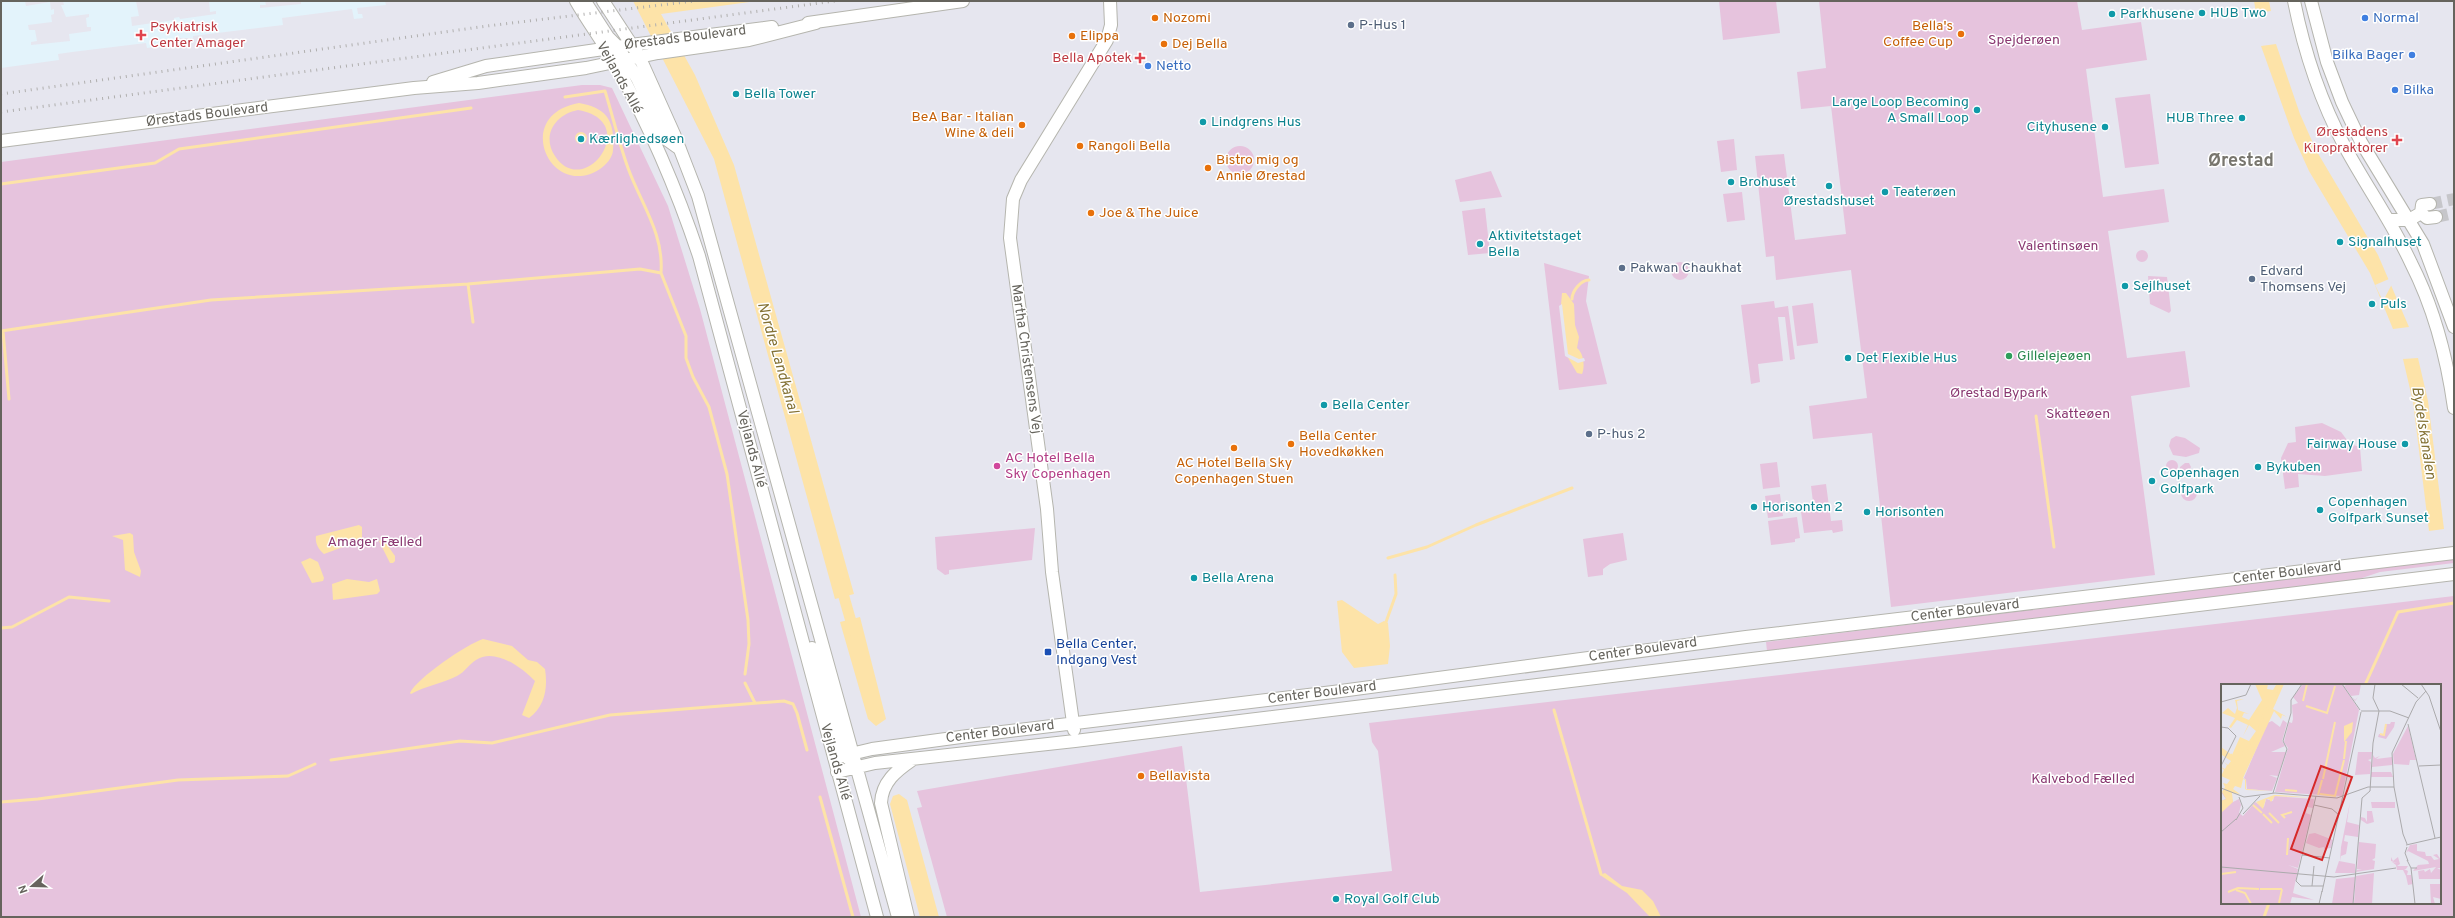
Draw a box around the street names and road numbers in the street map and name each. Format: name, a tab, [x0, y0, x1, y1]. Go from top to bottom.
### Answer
street label: Ørestads Boulevard	[623, 22, 747, 54]
street label: Vejlands Allé	[592, 39, 646, 117]
street label: Ørestads Boulevard	[145, 99, 269, 131]
street label: Martha Christensens Vej	[1007, 283, 1045, 435]
street label: Vejlands Allé	[732, 408, 770, 490]
street label: Center Boulevard	[2232, 558, 2342, 588]
street label: Center Boulevard	[1910, 596, 2020, 626]
street label: Center Boulevard	[1588, 634, 1698, 666]
street label: Center Boulevard	[1267, 678, 1377, 708]
street label: Center Boulevard	[945, 717, 1055, 747]
street label: Vejlands Allé	[816, 721, 854, 803]

